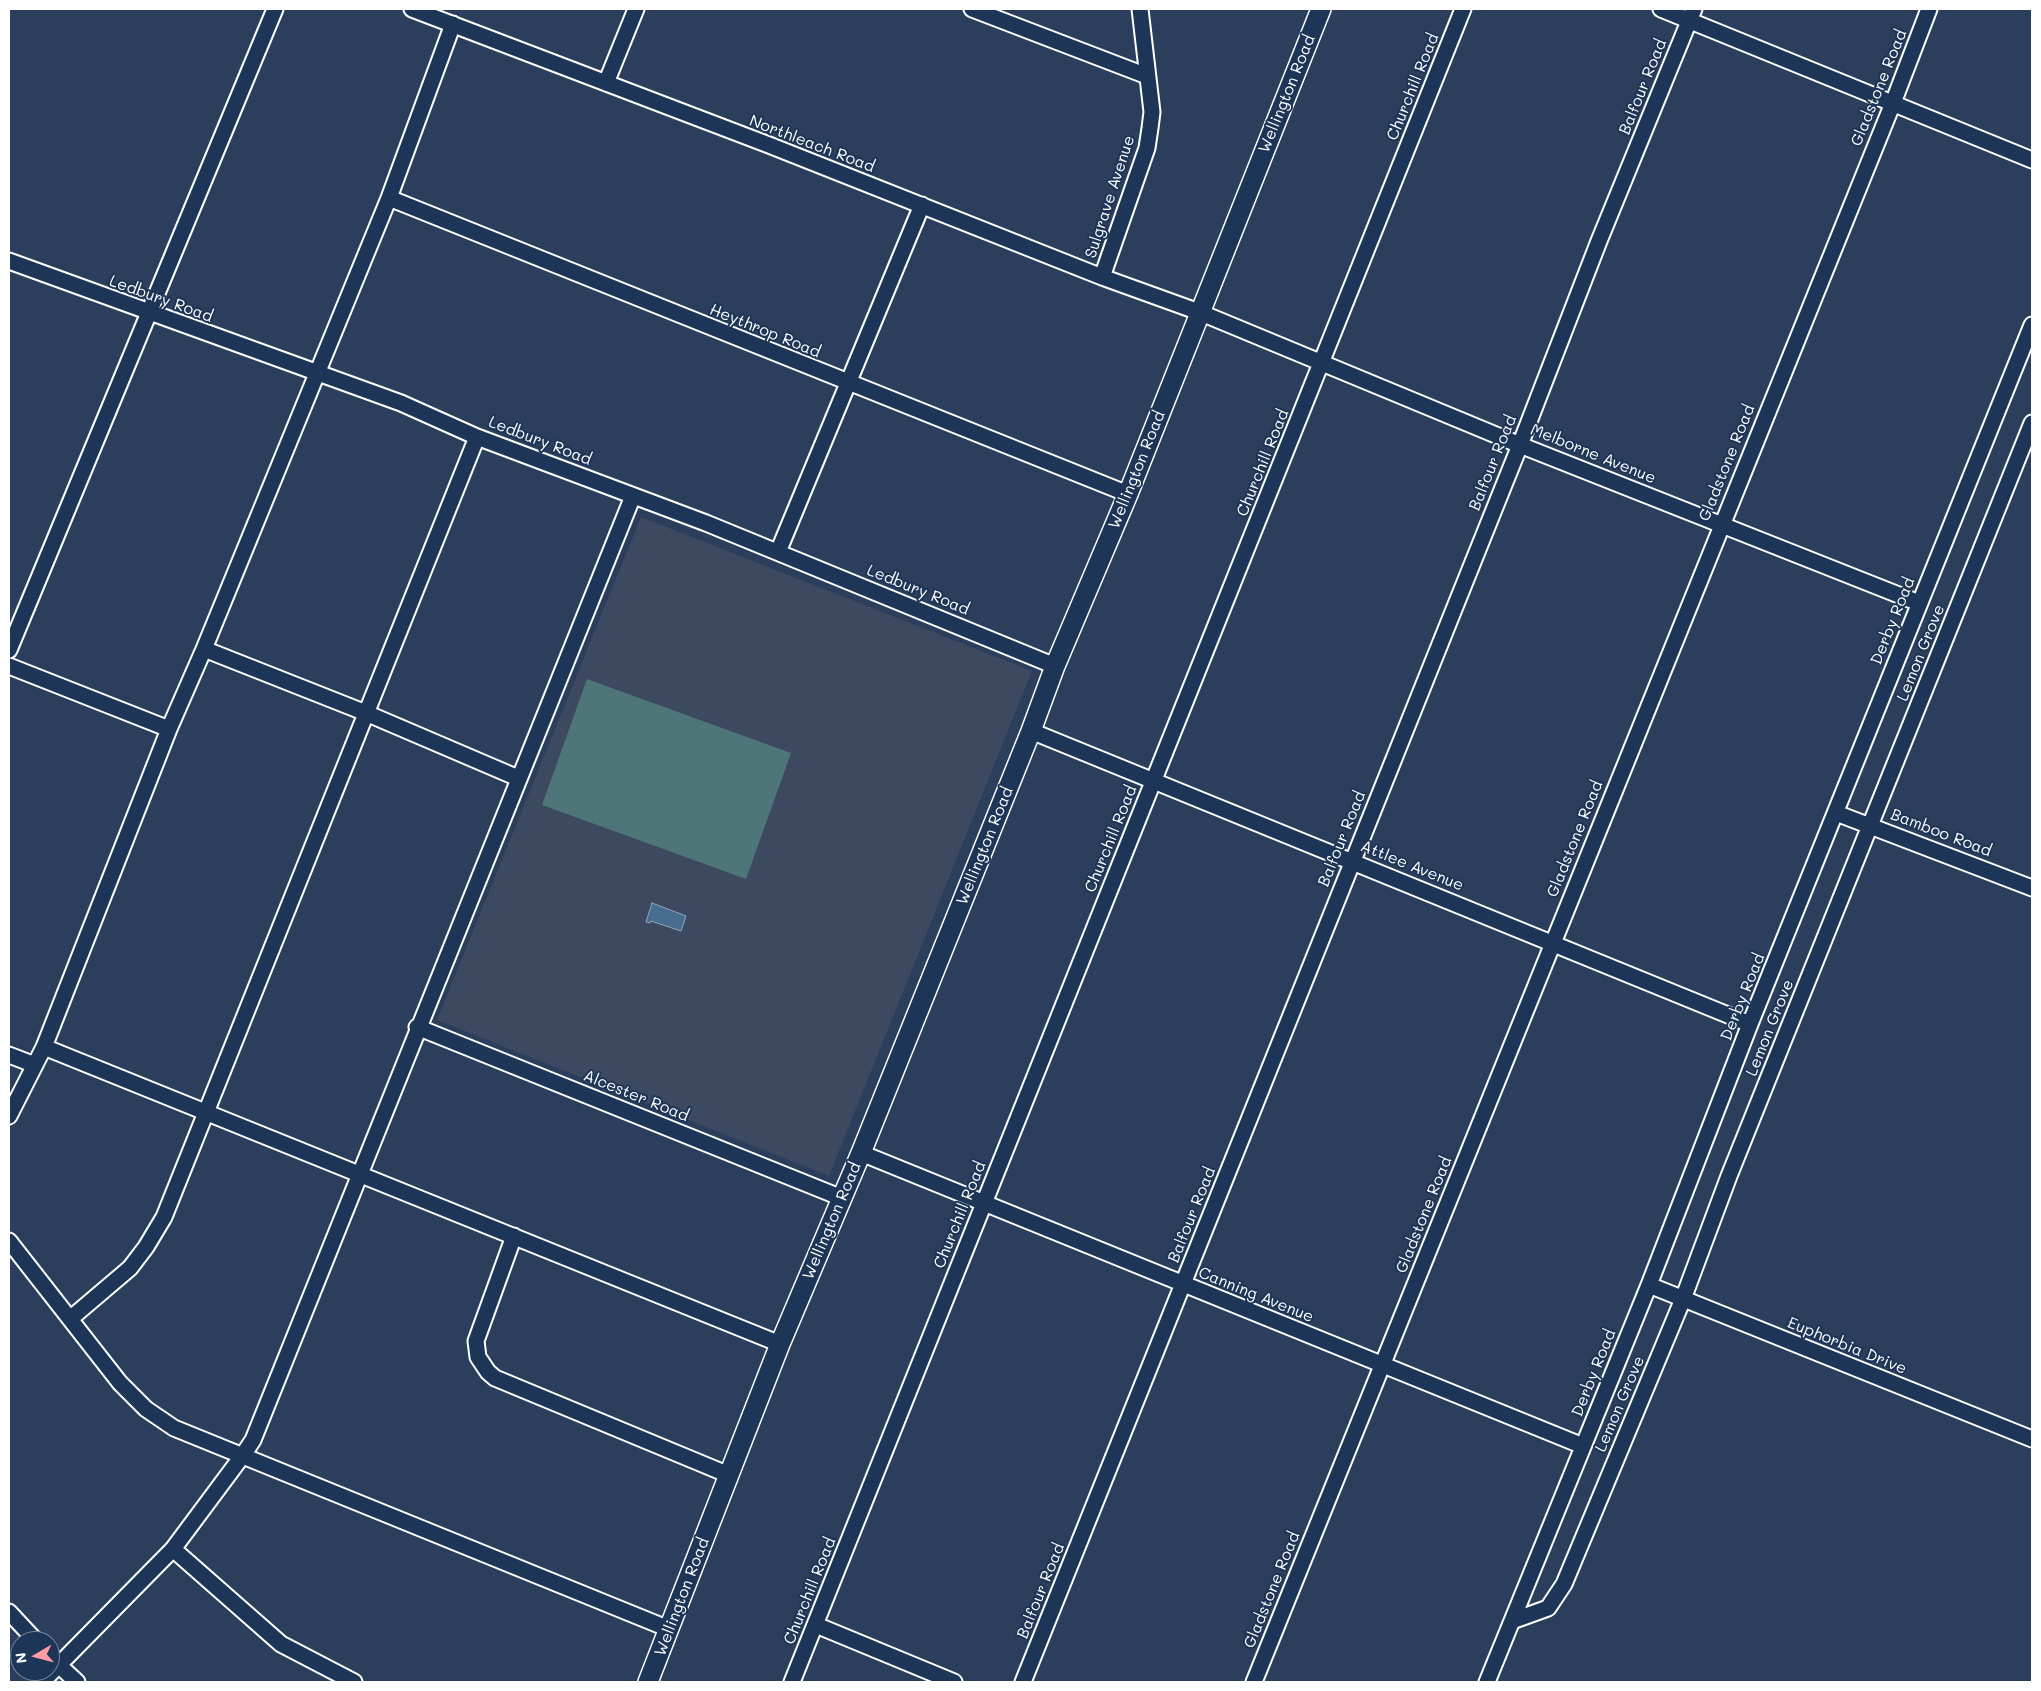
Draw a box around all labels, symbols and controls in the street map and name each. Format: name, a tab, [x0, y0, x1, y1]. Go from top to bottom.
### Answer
street label: Gladstone Road	[1847, 27, 1911, 149]
street label: Churchill Road	[1383, 31, 1443, 143]
street label: Wellington Road	[1255, 32, 1319, 156]
street label: Balfour Road	[1615, 36, 1671, 138]
street label: Northleach Road	[747, 111, 877, 177]
street label: Sulgrave Avenue	[1081, 133, 1139, 261]
street label: Ledbury Road	[107, 271, 215, 327]
street label: Heythrop Road	[707, 300, 823, 362]
street label: Gladstone Road	[1695, 402, 1759, 524]
street label: Churchill Road	[1233, 407, 1293, 519]
street label: Wellington Road	[1105, 408, 1169, 532]
street label: Balfour Road	[1465, 412, 1521, 514]
street label: Ledbury Road	[486, 413, 594, 469]
street label: Melborne Avenue	[1527, 420, 1659, 488]
street label: Ledbury Road	[864, 561, 972, 619]
street label: Derby Road	[1867, 575, 1919, 667]
street label: Lemon Grove	[1893, 602, 1949, 704]
street label: Gladstone Road	[1543, 778, 1607, 900]
street label: Churchill Road	[1081, 783, 1141, 895]
street label: Wellington Road	[953, 784, 1017, 908]
street label: Balfour Road	[1314, 788, 1370, 890]
street label: Bamboo Road	[1888, 805, 1994, 861]
street label: Attlee Avenue	[1358, 837, 1466, 895]
street label: Derby Road	[1717, 951, 1769, 1043]
street label: Lemon Grove	[1742, 977, 1798, 1079]
street label: Alcester Road	[580, 1066, 692, 1126]
street label: Gladstone Road	[1392, 1154, 1456, 1276]
street label: Churchill Road	[930, 1159, 990, 1271]
street label: Wellington Road	[799, 1160, 865, 1282]
street label: Balfour Road	[1164, 1164, 1220, 1266]
street label: Canning Avenue	[1196, 1263, 1316, 1327]
street label: Euphorbia Drive	[1785, 1313, 1909, 1379]
street label: Derby Road	[1568, 1327, 1620, 1419]
street label: Lemon Grove	[1591, 1353, 1649, 1455]
street label: Gladstone Road	[1240, 1529, 1304, 1651]
street label: Wellington Road	[651, 1535, 713, 1659]
street label: Churchill Road	[780, 1535, 840, 1647]
street label: Balfour Road	[1013, 1540, 1069, 1642]
north arrow	[10, 1631, 60, 1681]
text: N	[10, 1651, 31, 1665]

